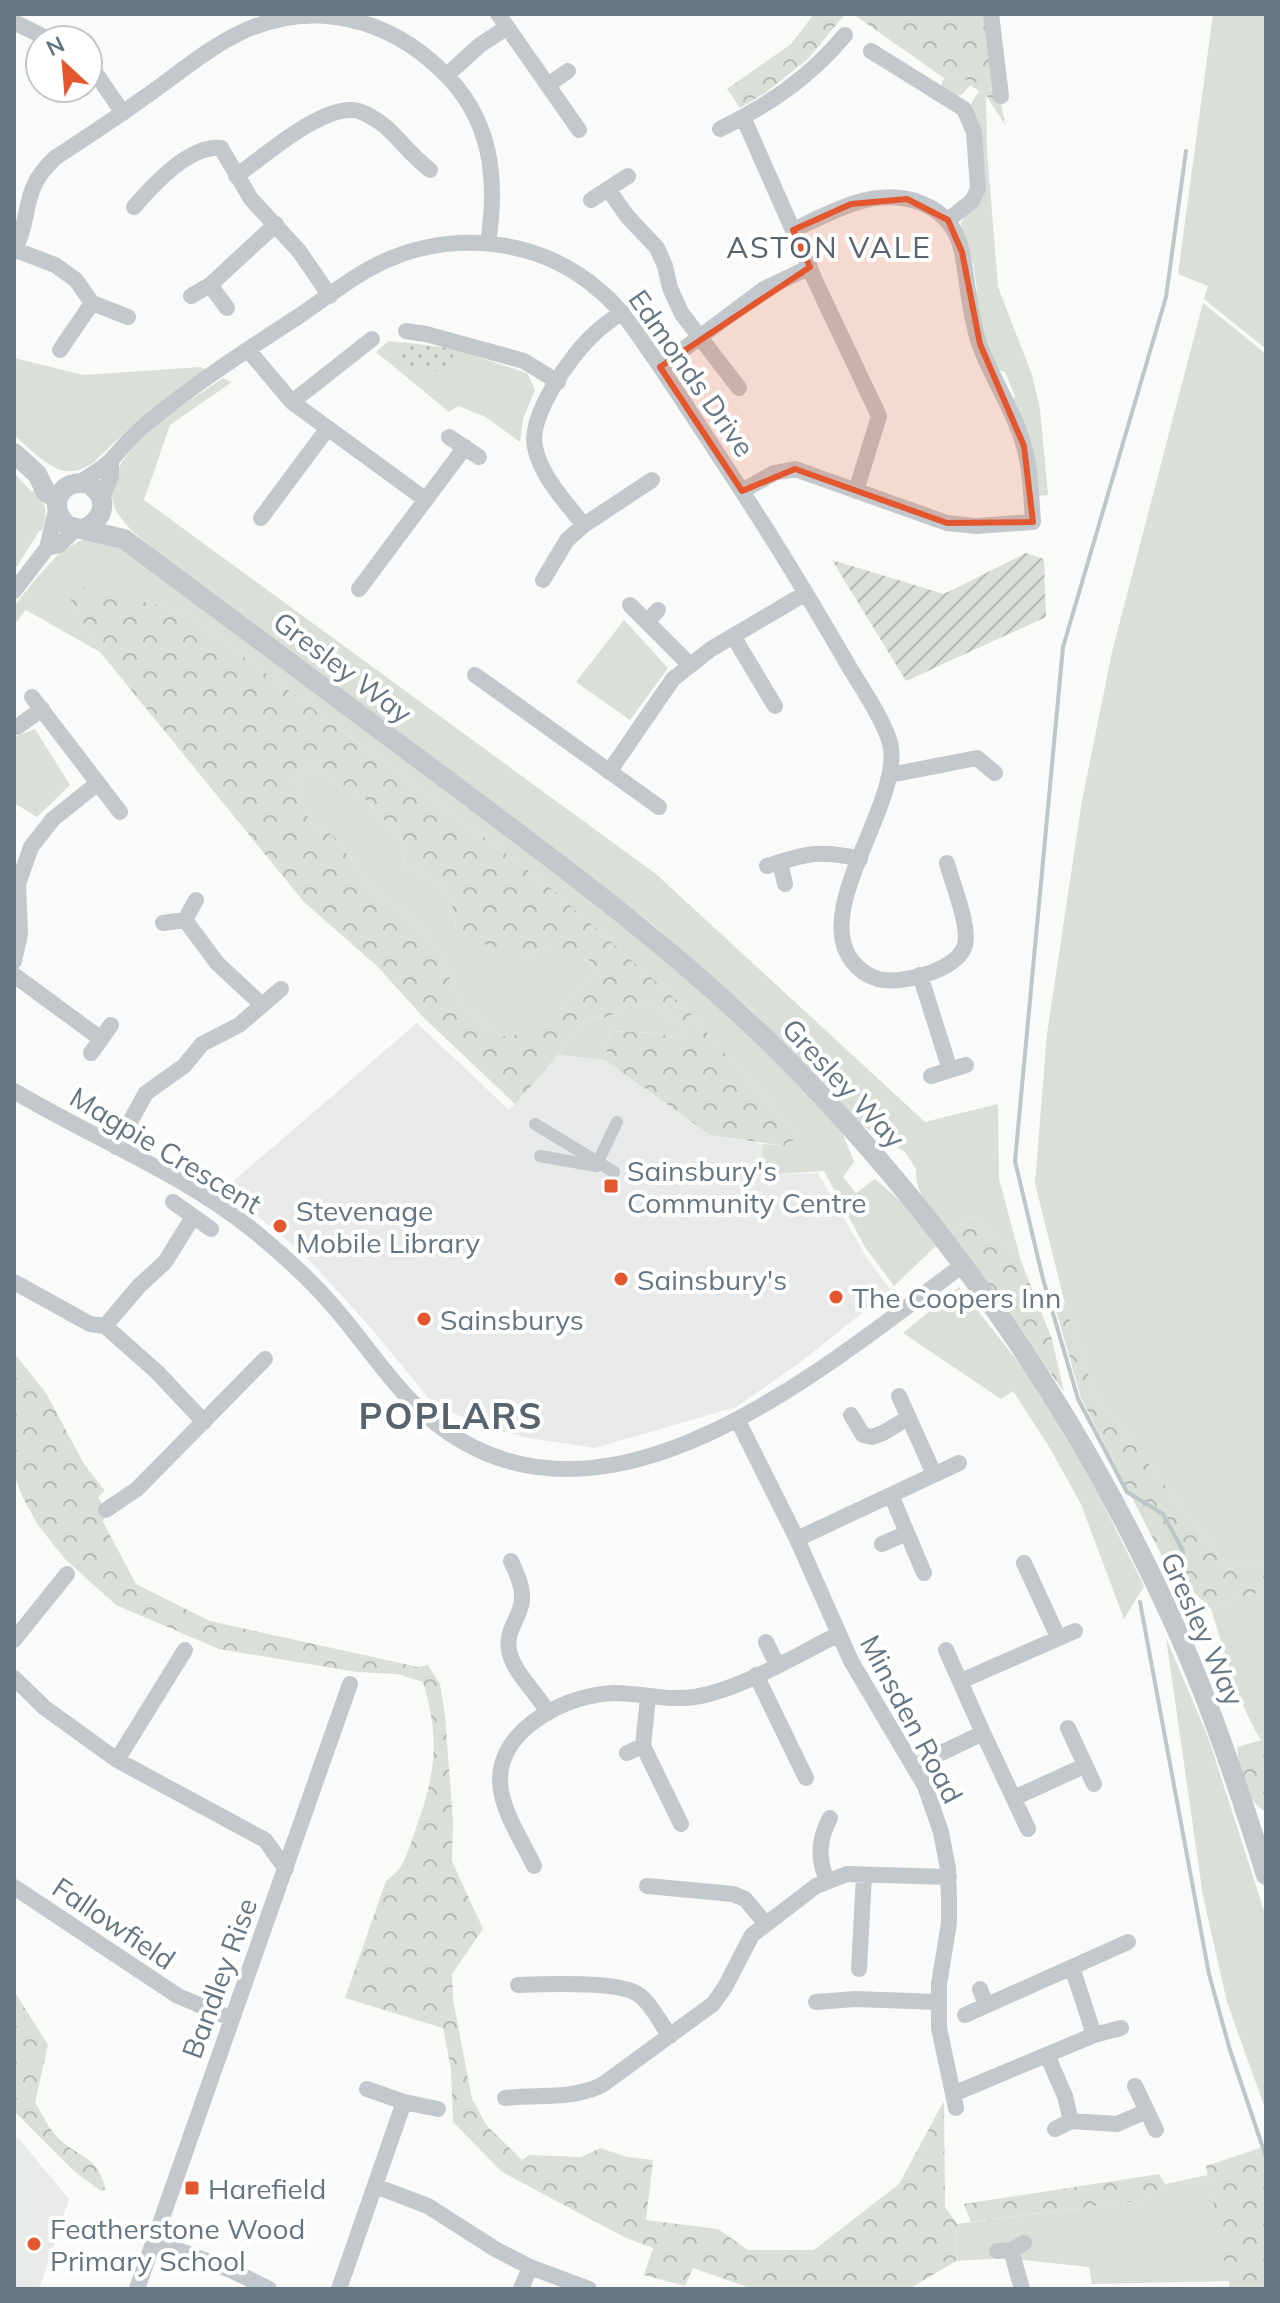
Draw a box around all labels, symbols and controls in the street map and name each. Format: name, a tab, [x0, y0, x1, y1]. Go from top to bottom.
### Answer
north arrow	[24, 24, 104, 104]
text: N	[42, 30, 69, 62]
district label: ASTON VALE	[726, 228, 932, 266]
street label: Edmonds Drive	[622, 283, 762, 463]
street label: Gresley Way	[267, 604, 419, 731]
street label: Gresley Way	[775, 1011, 913, 1155]
street label: Magpie Crescent	[64, 1079, 268, 1221]
place label: Sainsbury's Community Centre	[627, 1153, 867, 1220]
marker: Sainsbury's Community Centre	[602, 1177, 620, 1195]
place label: Stevenage Mobile Library	[296, 1193, 480, 1260]
marker: Stevenage Mobile Library	[271, 1217, 289, 1235]
place label: Sainsbury's	[637, 1262, 787, 1297]
marker: Sainsbury's	[612, 1270, 630, 1288]
place label: The Coopers Inn	[852, 1280, 1061, 1315]
marker: The Coopers Inn	[827, 1288, 845, 1306]
place label: Sainsburys	[440, 1302, 584, 1337]
marker: Sainsburys	[415, 1310, 433, 1328]
district label: POPLARS	[358, 1393, 544, 1438]
street label: Gresley Way	[1154, 1547, 1252, 1711]
street label: Minsden Road	[853, 1629, 971, 1809]
street label: Fallowfield	[46, 1869, 182, 1977]
street label: Bandley Rise	[174, 1893, 264, 2063]
place label: Harefield	[208, 2171, 326, 2206]
marker: Harefield	[183, 2179, 201, 2197]
place label: Featherstone Wood Primary School	[50, 2211, 305, 2278]
marker: Featherstone Wood Primary School	[25, 2235, 43, 2253]

